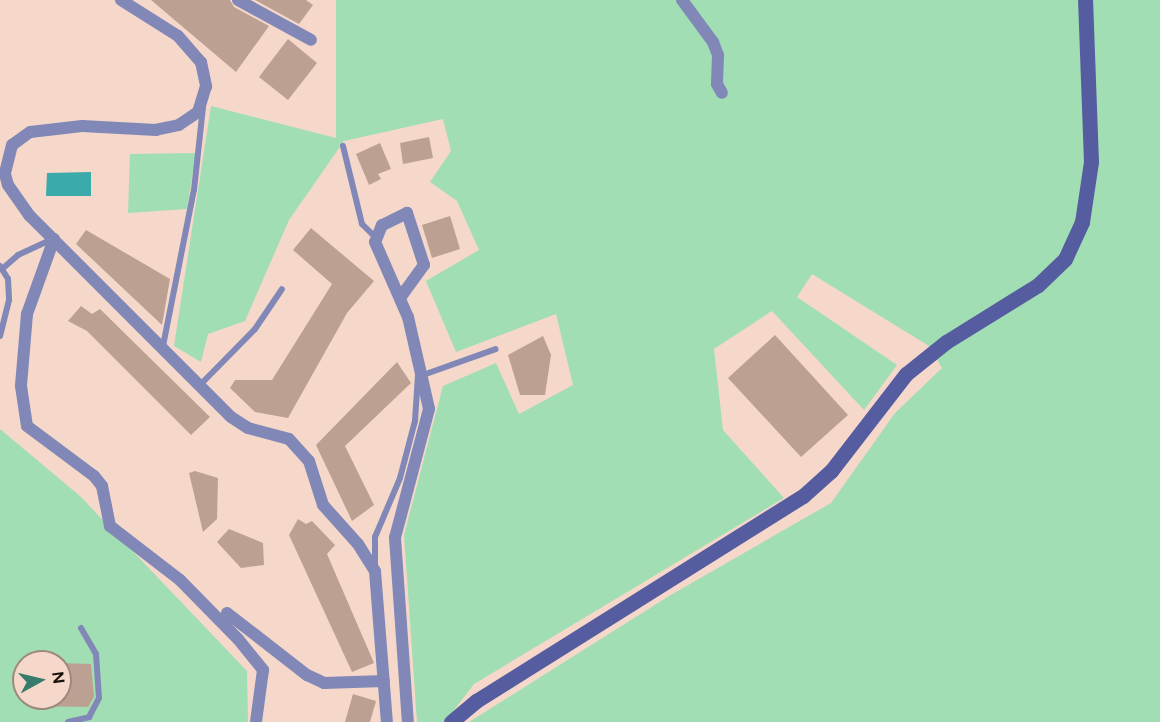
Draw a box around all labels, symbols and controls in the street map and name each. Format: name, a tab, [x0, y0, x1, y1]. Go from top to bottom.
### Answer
north arrow	[12, 650, 72, 710]
text: N	[48, 670, 69, 685]

